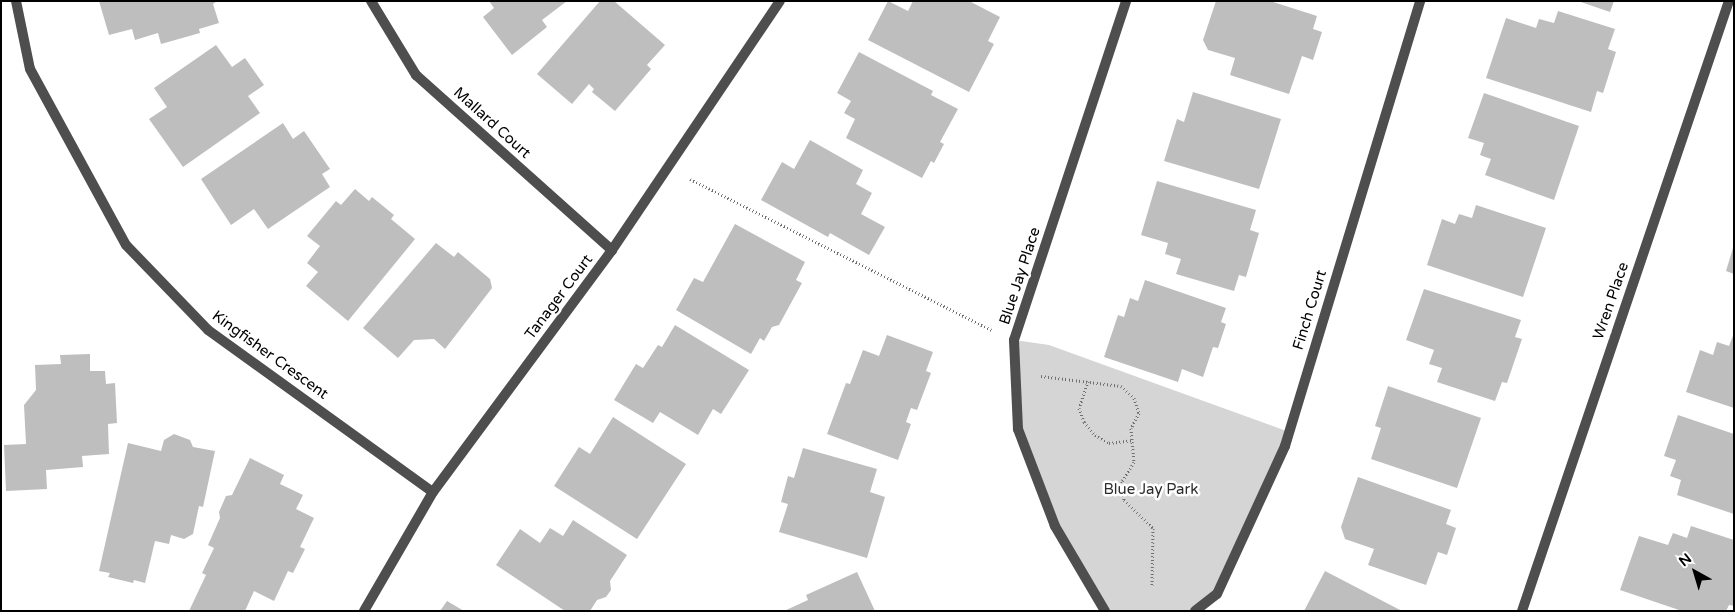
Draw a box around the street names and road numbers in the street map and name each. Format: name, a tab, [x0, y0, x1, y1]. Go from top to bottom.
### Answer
street label: Mallard Court	[450, 84, 534, 162]
street label: Blue Jay Place	[996, 225, 1044, 327]
street label: Tanager Court	[521, 251, 597, 343]
street label: Wren Place	[1589, 260, 1633, 342]
street label: Finch Court	[1289, 268, 1331, 352]
street label: Kingfisher Crescent	[208, 307, 332, 403]

